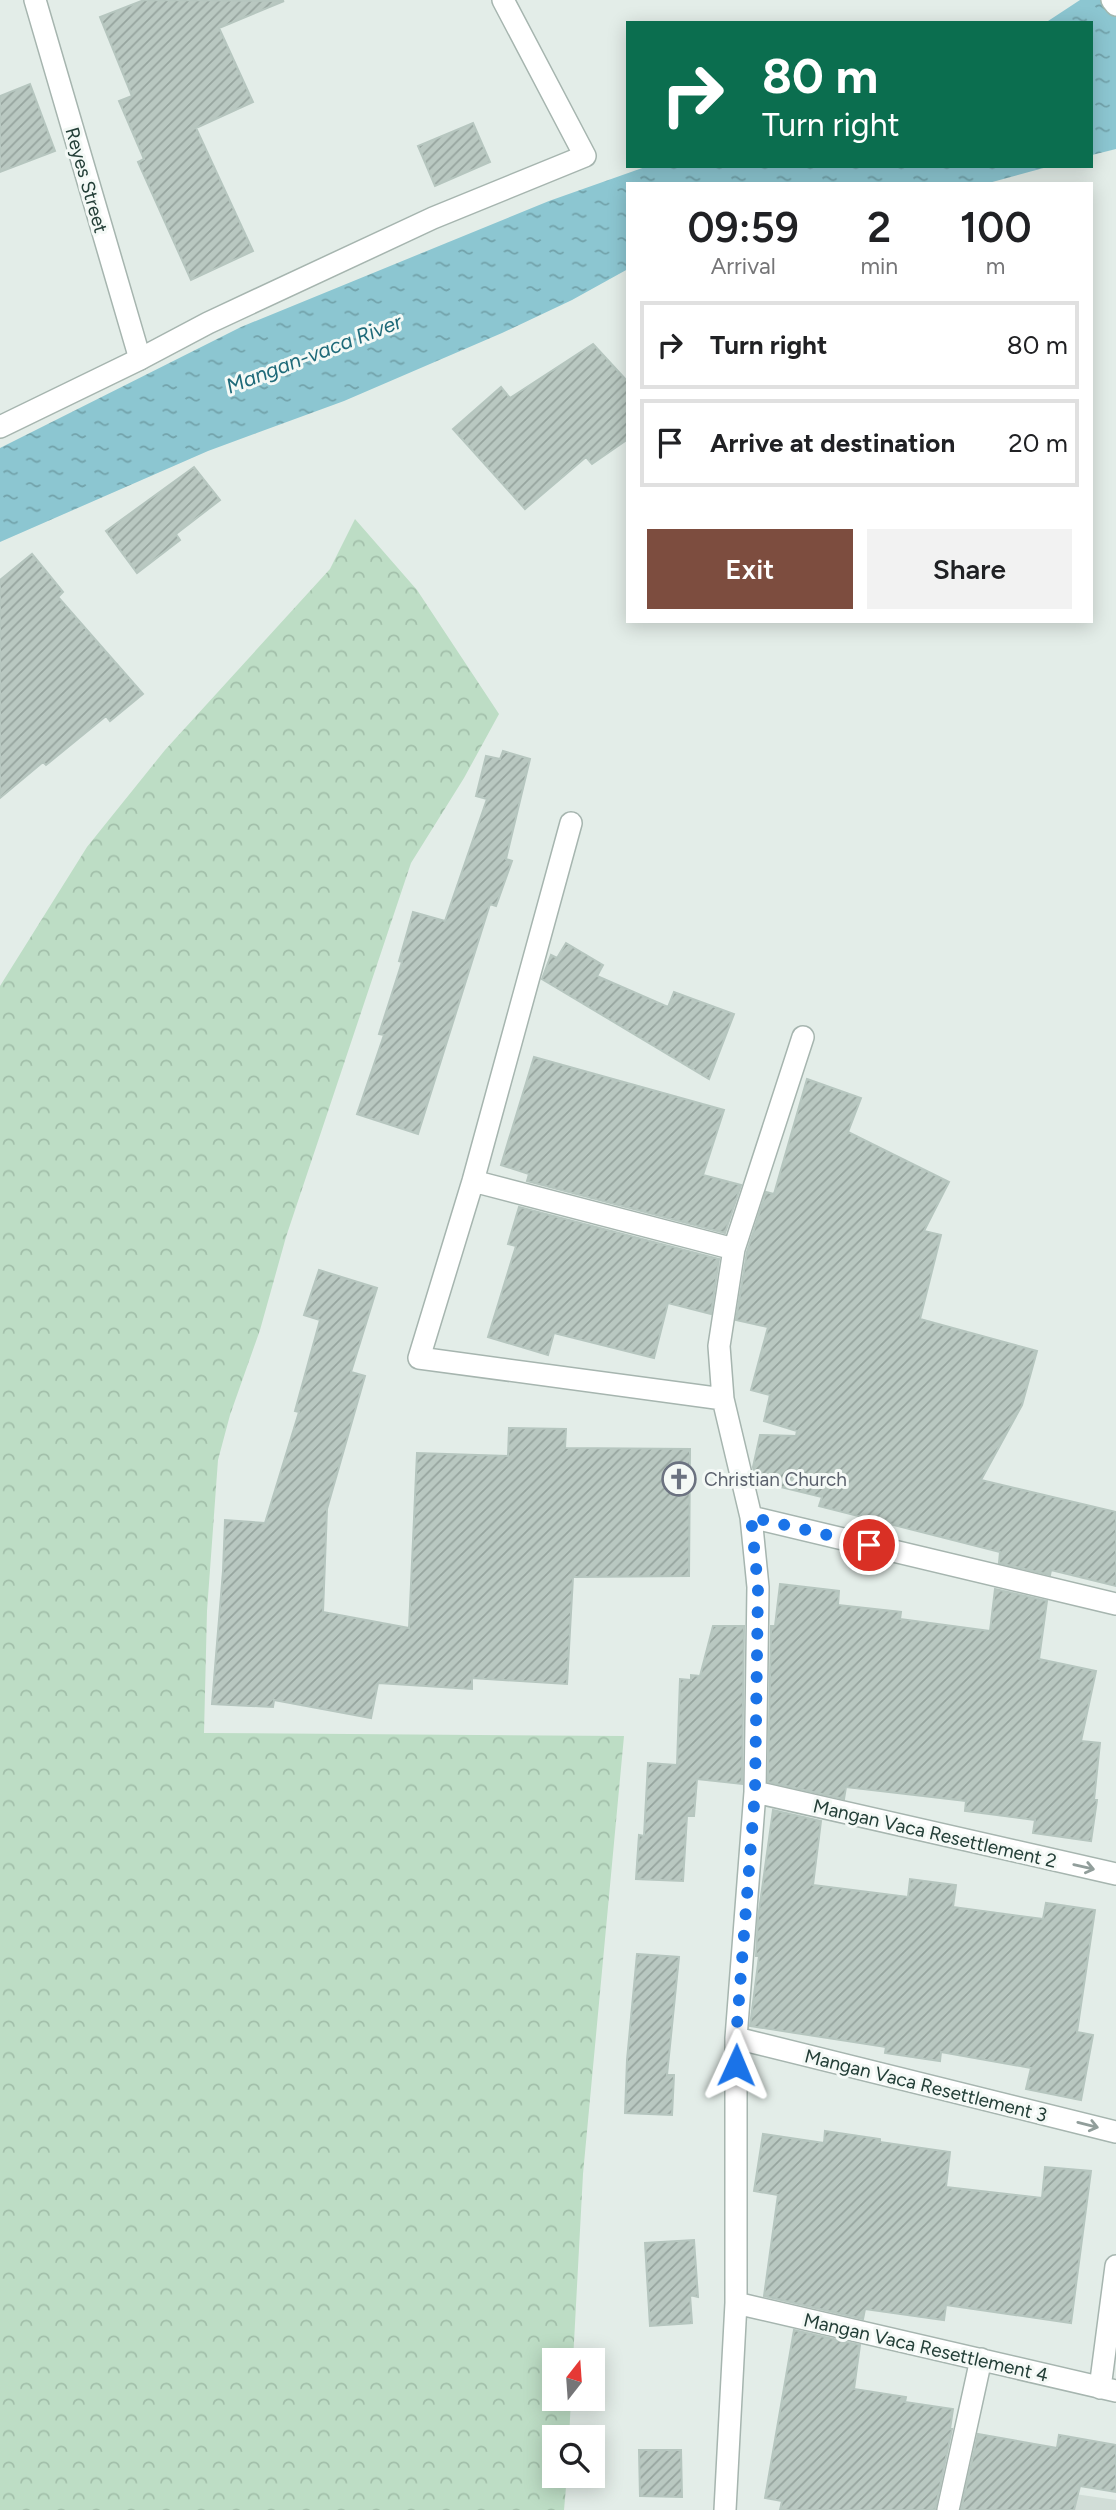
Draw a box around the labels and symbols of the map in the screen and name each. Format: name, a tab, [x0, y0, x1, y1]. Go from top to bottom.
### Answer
street label: Reyes Street	[60, 125, 113, 236]
water label: Mangan-vaca River	[222, 308, 406, 399]
church icon: Christian Church	[660, 1460, 698, 1498]
place label: Christian Church	[704, 1468, 847, 1491]
pin	[839, 1515, 899, 1575]
street label: Mangan Vaca Resettlement 2	[811, 1794, 1059, 1873]
one-way arrow	[1072, 1860, 1095, 1874]
position arrow	[699, 2028, 773, 2102]
street label: Mangan Vaca Resettlement 3	[802, 2044, 1049, 2127]
one-way arrow	[1076, 2119, 1099, 2132]
street label: Mangan Vaca Resettlement 4	[801, 2308, 1051, 2387]
north arrow	[542, 2348, 606, 2412]

